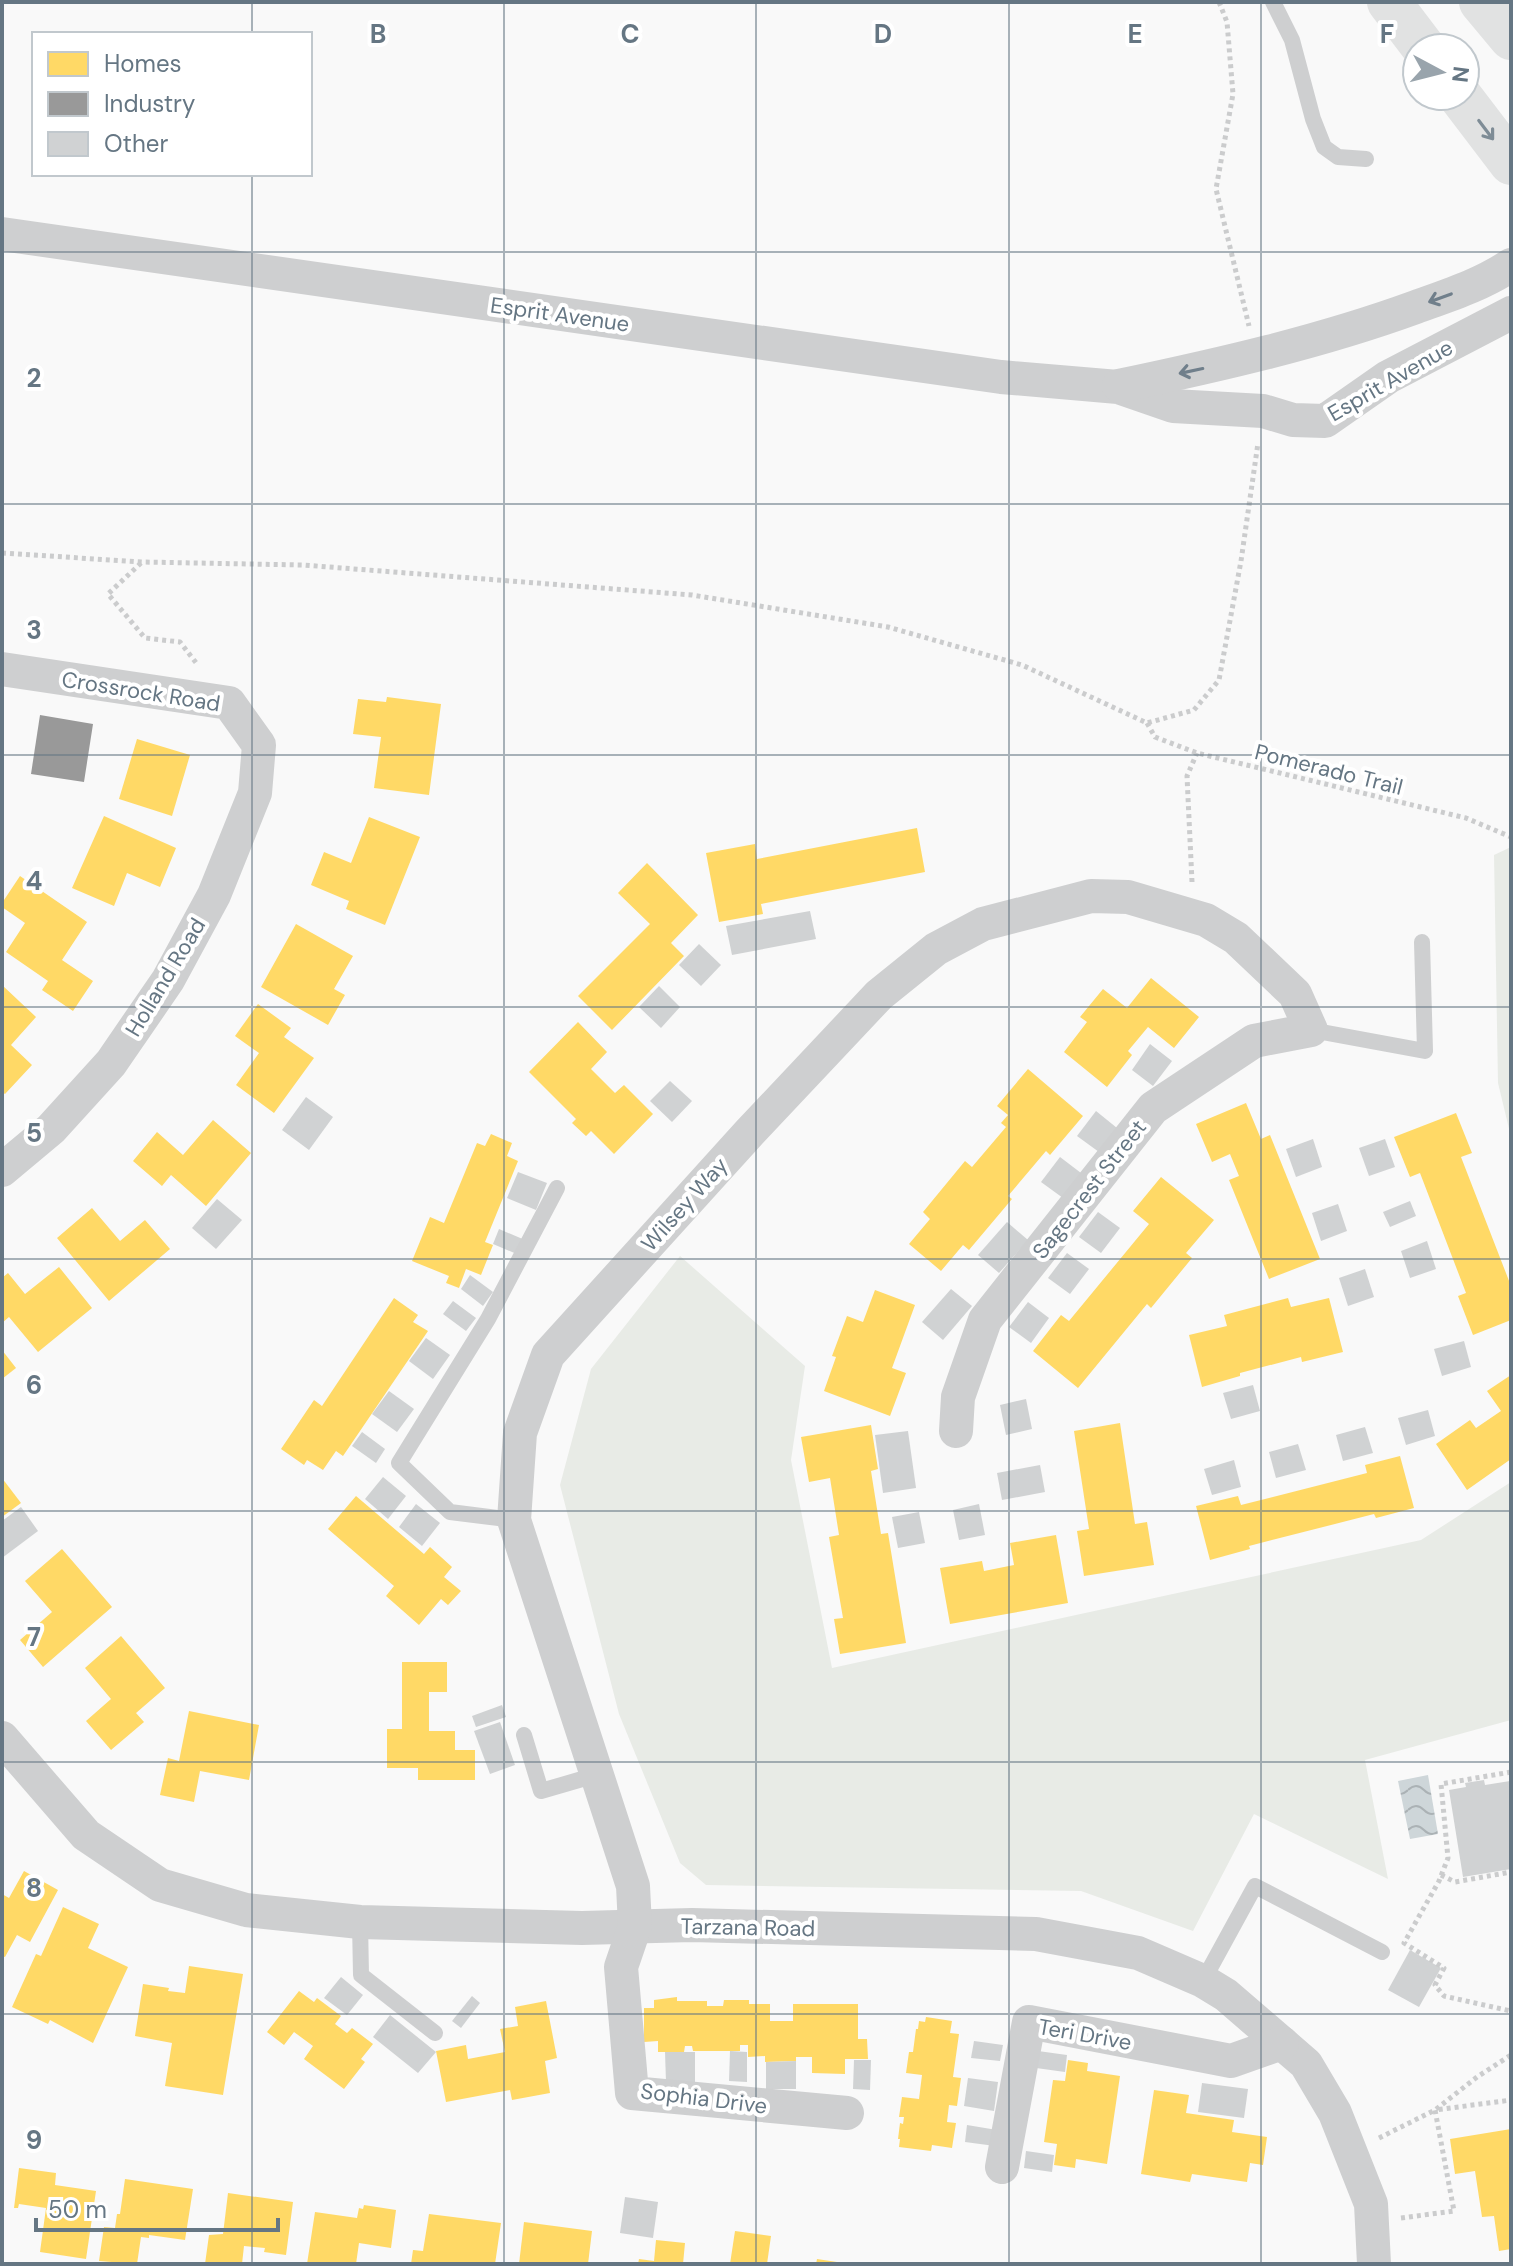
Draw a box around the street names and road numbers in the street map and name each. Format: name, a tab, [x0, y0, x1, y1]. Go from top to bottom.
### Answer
street label: Esprit Avenue	[489, 290, 631, 339]
street label: Esprit Avenue	[1322, 333, 1458, 428]
street label: Crossrock Road	[60, 665, 222, 718]
street label: Pomerado Trail	[1252, 737, 1406, 802]
street label: Holland Road	[119, 913, 212, 1042]
street label: Sagecrest Street	[1026, 1114, 1153, 1265]
street label: Wilsey Way	[635, 1151, 734, 1257]
street label: Tarzana Road	[680, 1912, 815, 1943]
street label: Teri Drive	[1036, 2012, 1134, 2057]
street label: Sophia Drive	[639, 2076, 769, 2121]

